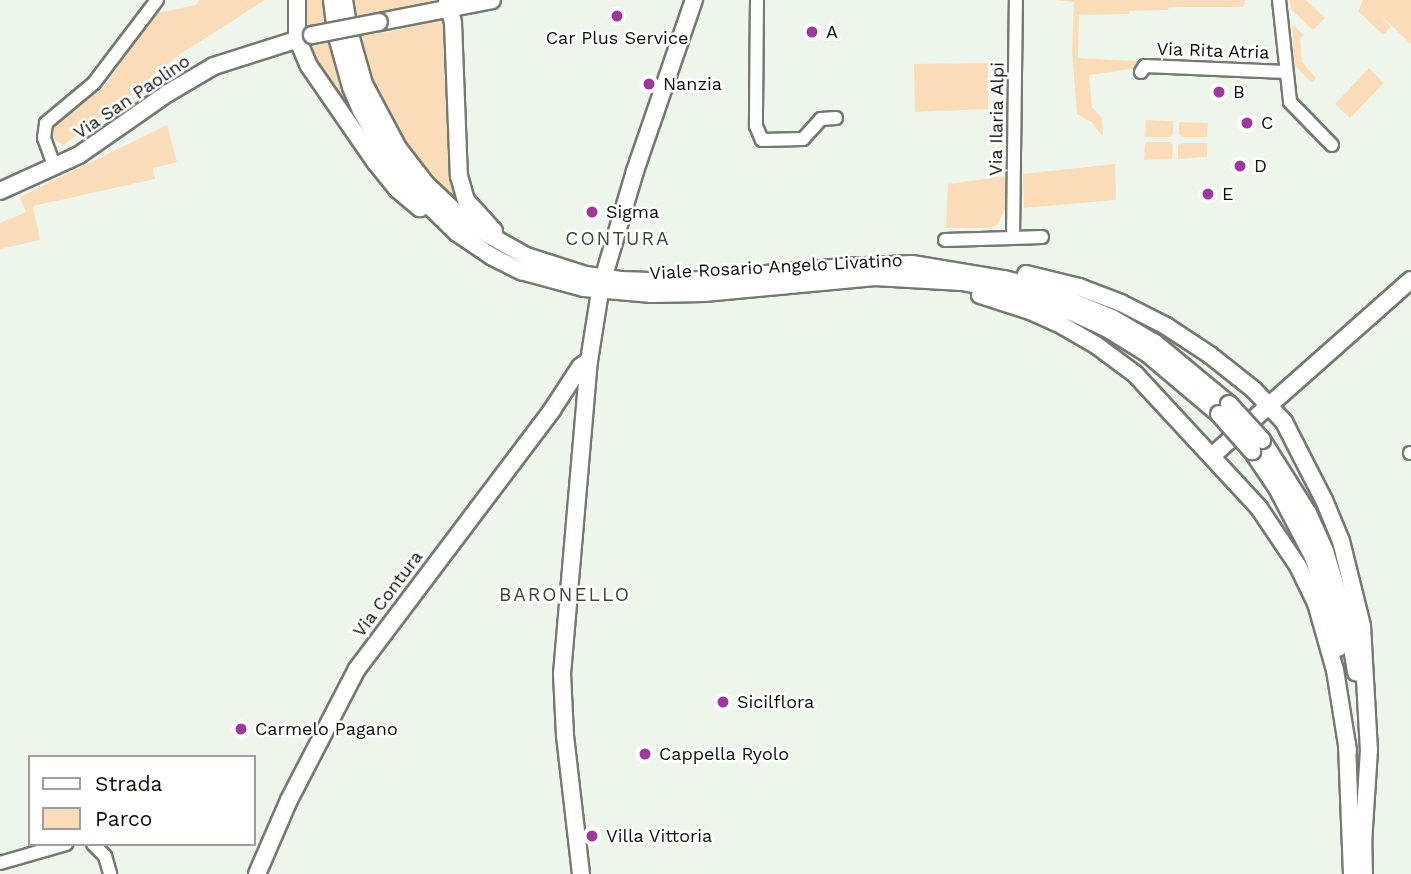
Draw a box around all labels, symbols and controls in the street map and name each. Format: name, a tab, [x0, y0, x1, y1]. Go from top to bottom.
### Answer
marker: Car Plus Service	[609, 8, 625, 24]
place label: A	[826, 21, 838, 43]
marker: A	[804, 24, 820, 40]
place label: Car Plus Service	[545, 27, 689, 49]
street label: Via Rita Atria	[1155, 38, 1271, 64]
street label: Via San Paolino	[70, 50, 194, 144]
street label: Via Ilaria Alpi	[985, 61, 1009, 177]
place label: Nanzia	[663, 73, 722, 95]
marker: Nanzia	[641, 76, 657, 92]
place label: B	[1233, 81, 1245, 103]
marker: B	[1211, 84, 1227, 100]
place label: C	[1261, 112, 1273, 134]
marker: C	[1239, 115, 1255, 131]
place label: D	[1254, 155, 1267, 177]
marker: D	[1232, 158, 1248, 174]
place label: E	[1222, 183, 1233, 205]
marker: E	[1200, 186, 1216, 202]
place label: Sigma	[606, 201, 659, 223]
marker: Sigma	[584, 204, 600, 220]
district label: CONTURA	[566, 228, 670, 250]
street label: Viale Rosario Angelo Livatino	[649, 250, 903, 284]
street label: Via Contura	[348, 546, 428, 642]
district label: BARONELLO	[500, 584, 630, 606]
place label: Sicilflora	[737, 691, 814, 713]
marker: Sicilflora	[715, 694, 731, 710]
place label: Carmelo Pagano	[255, 718, 398, 740]
marker: Carmelo Pagano	[233, 721, 249, 737]
place label: Cappella Ryolo	[659, 743, 790, 765]
marker: Cappella Ryolo	[637, 746, 653, 762]
legend	[28, 755, 256, 846]
text: Strada	[95, 771, 162, 796]
text: Parco	[95, 806, 152, 831]
place label: Villa Vittoria	[606, 825, 713, 847]
marker: Villa Vittoria	[584, 828, 600, 844]

